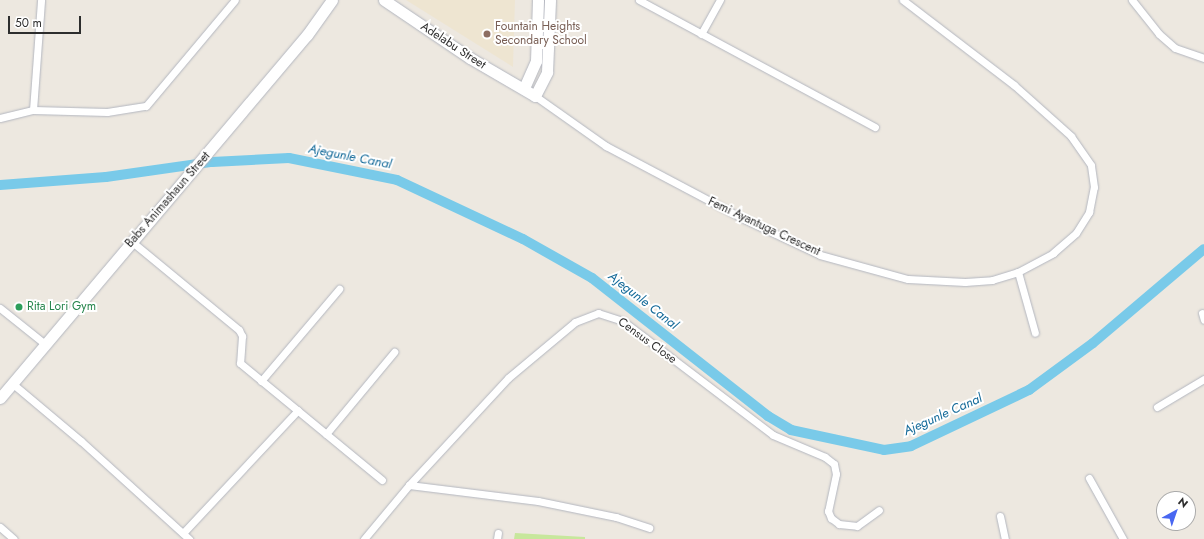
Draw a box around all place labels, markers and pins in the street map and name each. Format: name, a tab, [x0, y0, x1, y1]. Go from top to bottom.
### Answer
place label: Fountain Heights Secondary School	[495, 20, 587, 48]
marker: Fountain Heights Secondary School	[482, 29, 492, 39]
place label: Rita Lori Gym	[27, 300, 96, 314]
marker: Rita Lori Gym	[14, 302, 24, 312]

